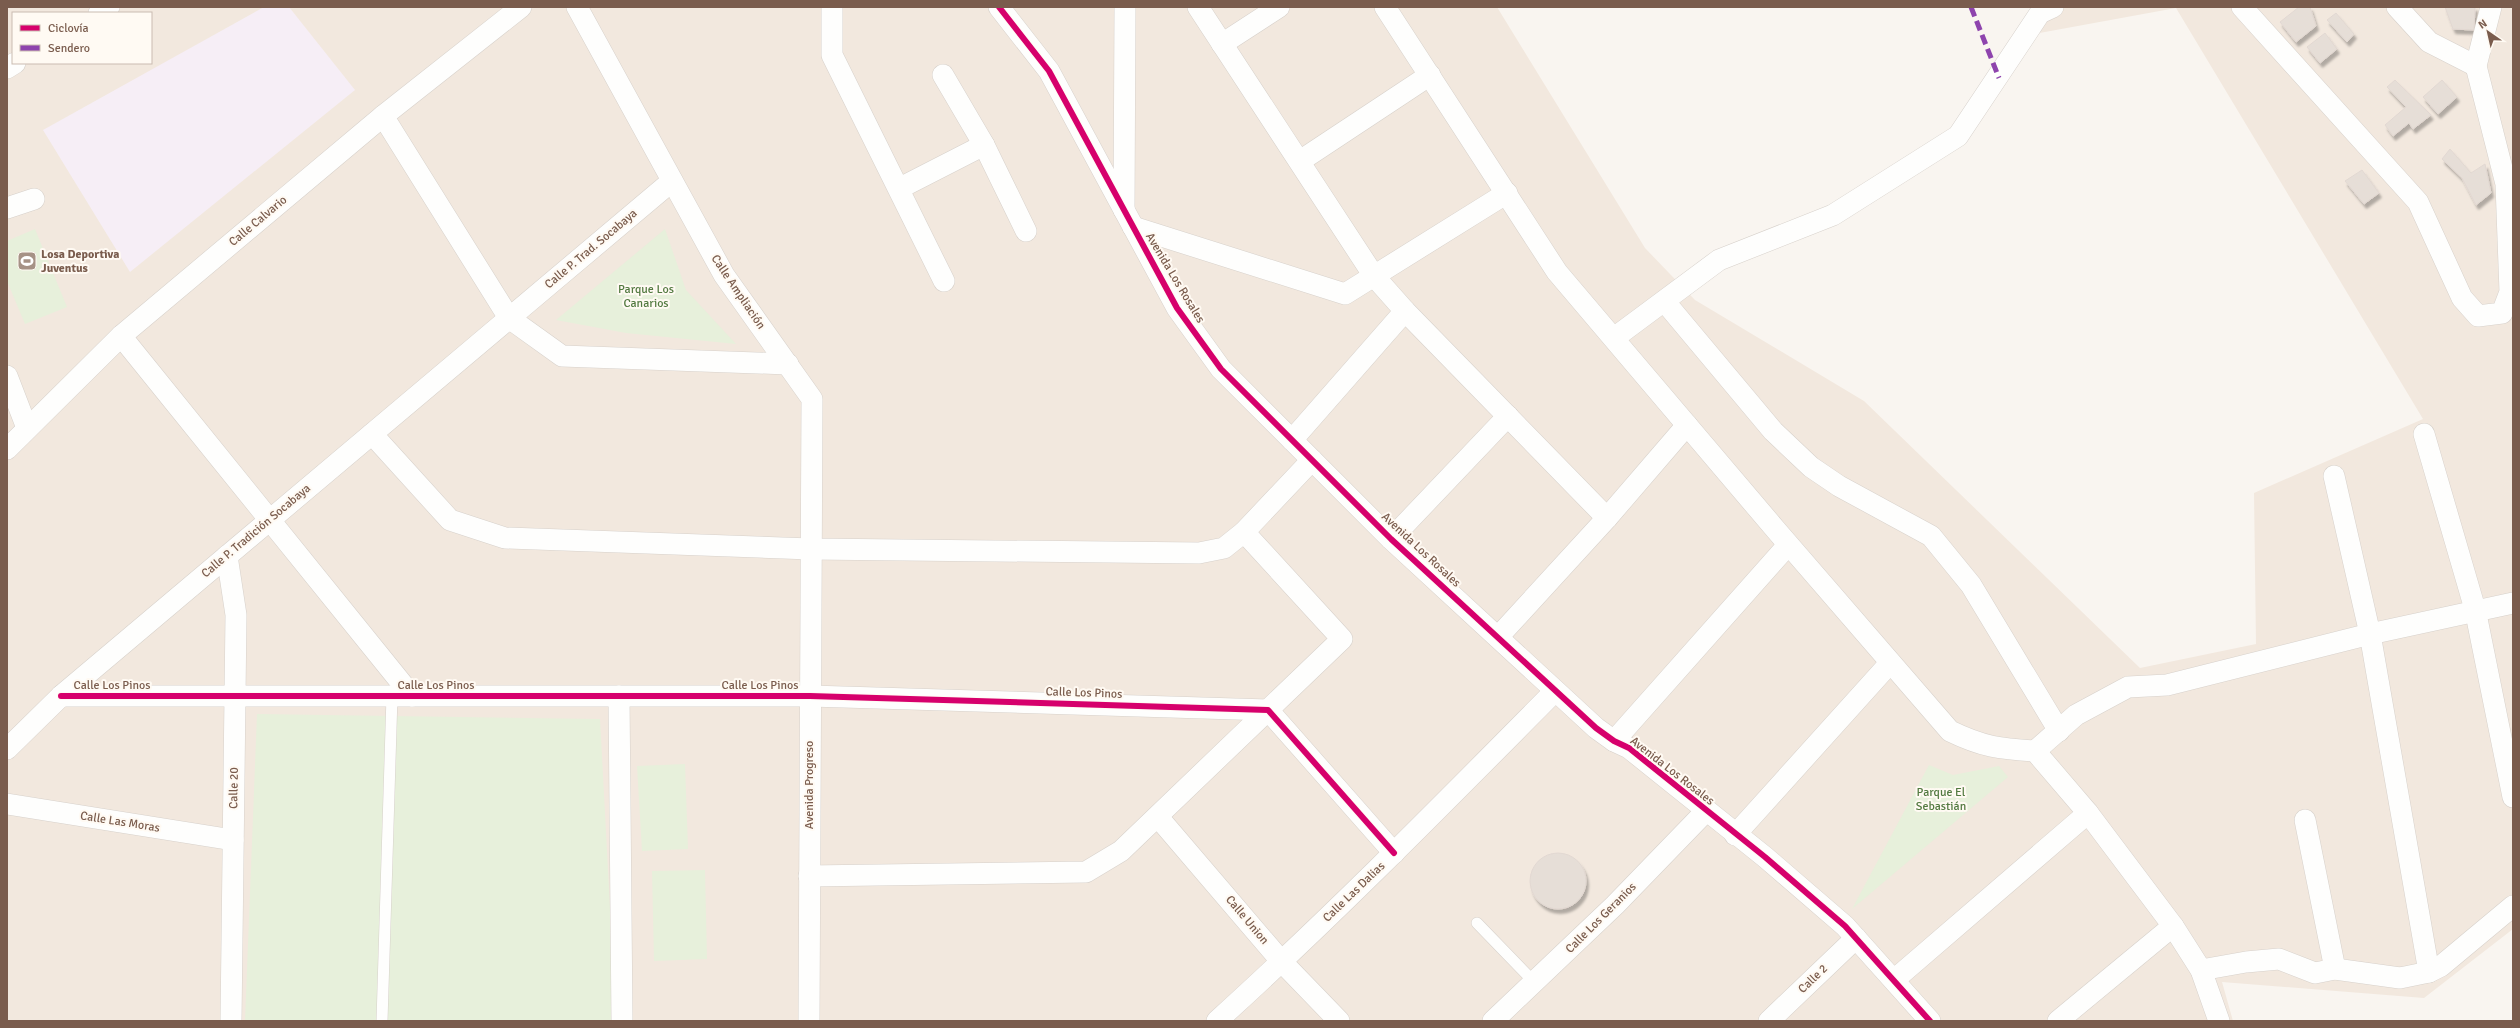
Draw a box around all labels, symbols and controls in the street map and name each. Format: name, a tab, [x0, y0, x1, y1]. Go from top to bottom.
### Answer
legend	[12, 12, 152, 64]
north arrow	[2468, 12, 2508, 52]
text: N	[2476, 17, 2489, 32]
text: Ciclovía	[48, 21, 89, 36]
text: Sendero	[48, 41, 90, 56]
street label: Calle Calvario	[226, 192, 290, 250]
street label: Calle P. Trad. Socabaya	[542, 206, 640, 292]
street label: Avenida Los Rosales	[1142, 230, 1208, 326]
place label: Losa Deportiva Juventus	[41, 247, 119, 276]
sports icon: Losa Deportiva Juventus	[16, 250, 38, 272]
street label: Calle Ampliación	[708, 252, 768, 332]
park label: Parque Los Canarios	[618, 282, 674, 311]
street label: Calle P. Tradición Socabaya	[198, 481, 314, 581]
street label: Avenida Los Rosales	[1378, 509, 1464, 591]
street label: Calle Los Pinos	[74, 678, 150, 693]
street label: Calle Los Pinos	[398, 678, 474, 693]
street label: Calle Los Pinos	[722, 678, 798, 693]
street label: Calle Los Pinos	[1045, 684, 1123, 702]
street label: Avenida Los Rosales	[1627, 733, 1717, 809]
street label: Avenida Progreso	[802, 741, 817, 829]
street label: Calle 20	[226, 767, 242, 809]
park label: Parque El Sebastián	[1916, 785, 1966, 814]
street label: Calle Las Moras	[79, 808, 161, 836]
street label: Calle Las Dalias	[1320, 859, 1388, 925]
street label: Calle Los Geranios	[1562, 879, 1640, 957]
street label: Calle Union	[1222, 892, 1272, 948]
street label: Calle 2	[1795, 961, 1831, 997]

